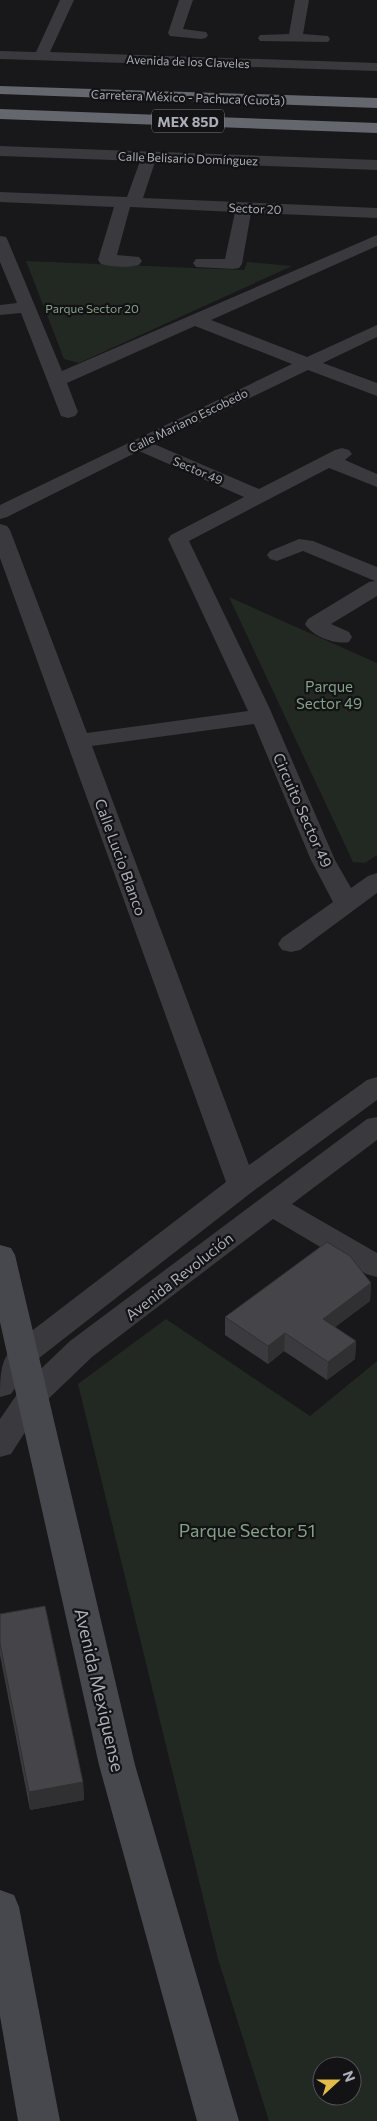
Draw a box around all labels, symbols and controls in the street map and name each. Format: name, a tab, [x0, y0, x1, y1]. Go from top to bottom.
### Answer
street label: Avenida de los Claveles	[126, 52, 250, 70]
street label: Carretera México - Pachuca (Cuota)	[91, 87, 285, 107]
road number: MEX 85D	[152, 110, 224, 132]
street label: Calle Belisario Domínguez	[118, 149, 258, 167]
street label: Sector 20	[228, 200, 282, 216]
park label: Parque Sector 20	[45, 301, 139, 315]
street label: Calle Mariano Escobedo	[126, 385, 250, 455]
street label: Sector 49	[171, 453, 225, 487]
park label: Parque Sector 49	[296, 677, 362, 712]
street label: Circuito Sector 49	[270, 750, 336, 870]
street label: Calle Lucio Blanco	[92, 796, 150, 918]
street label: Avenida Revolución	[122, 1228, 236, 1324]
park label: Parque Sector 51	[179, 1519, 315, 1541]
street label: Avenida Mexiquense	[70, 1606, 130, 1774]
north arrow	[312, 2056, 362, 2106]
text: N	[340, 2068, 359, 2084]

